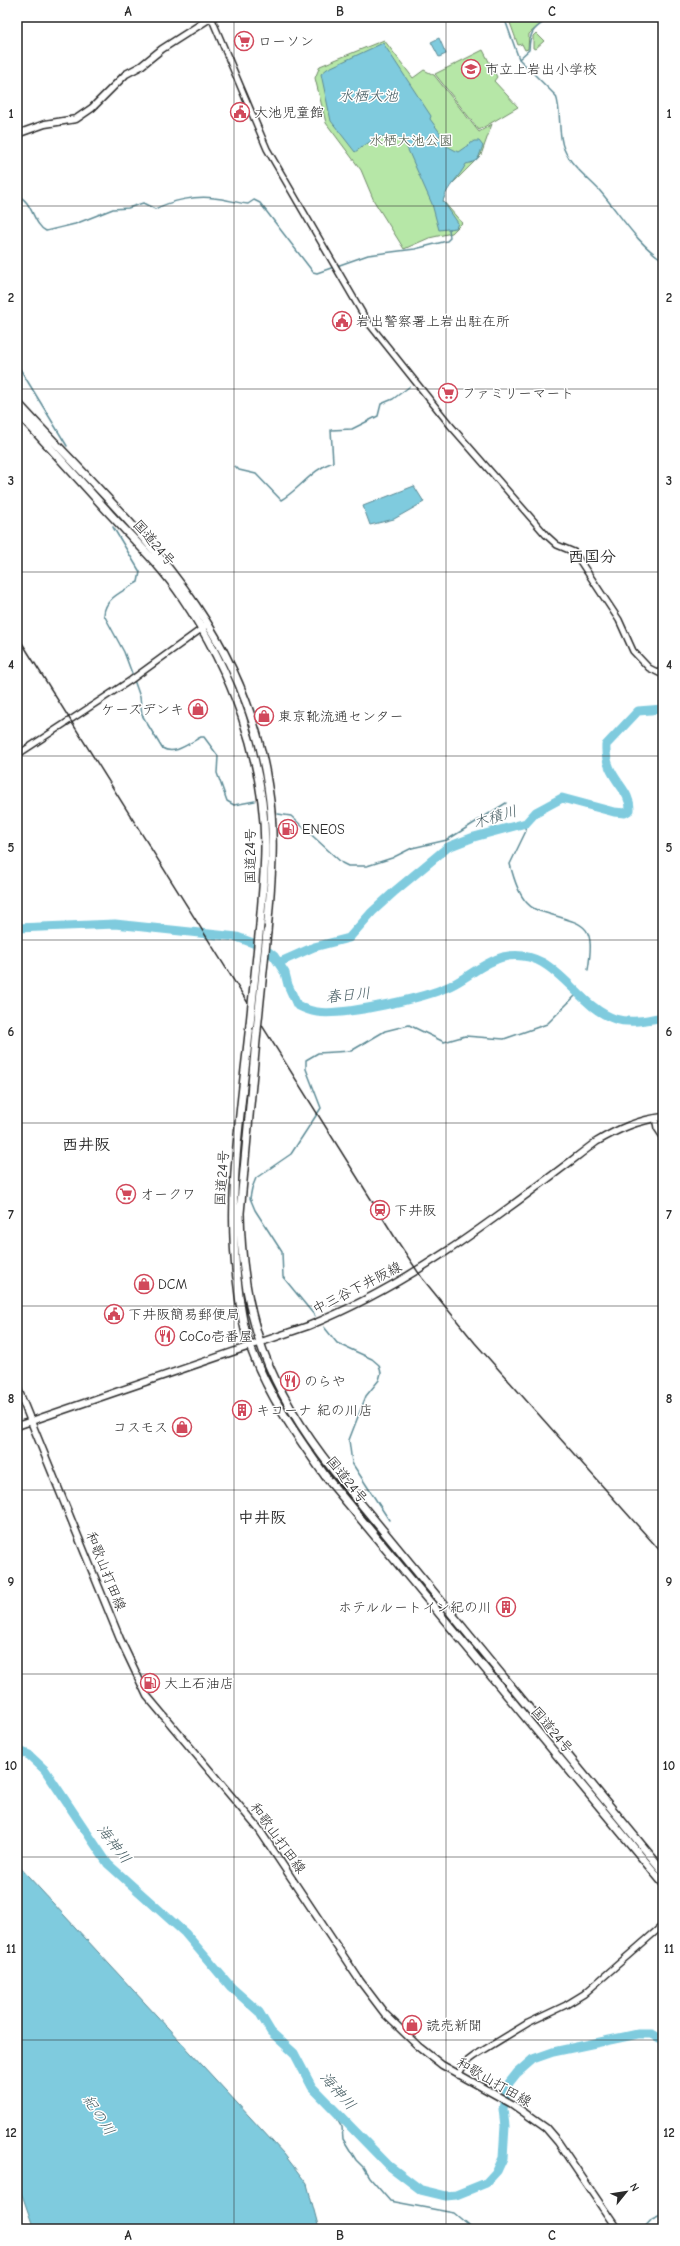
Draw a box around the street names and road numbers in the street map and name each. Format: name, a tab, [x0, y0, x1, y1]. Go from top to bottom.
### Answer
street label: 国道24号	[129, 516, 179, 570]
street label: 国道24号	[242, 828, 259, 884]
street label: 国道24号	[212, 1149, 232, 1207]
street label: 中三谷下井阪線	[309, 1258, 405, 1318]
street label: 国道24号	[323, 1453, 371, 1507]
street label: 和歌山打田線	[82, 1529, 130, 1613]
street label: 国道24号	[527, 1703, 577, 1757]
street label: 和歌山打田線	[246, 1799, 310, 1877]
street label: 和歌山打田線	[453, 2054, 535, 2110]

